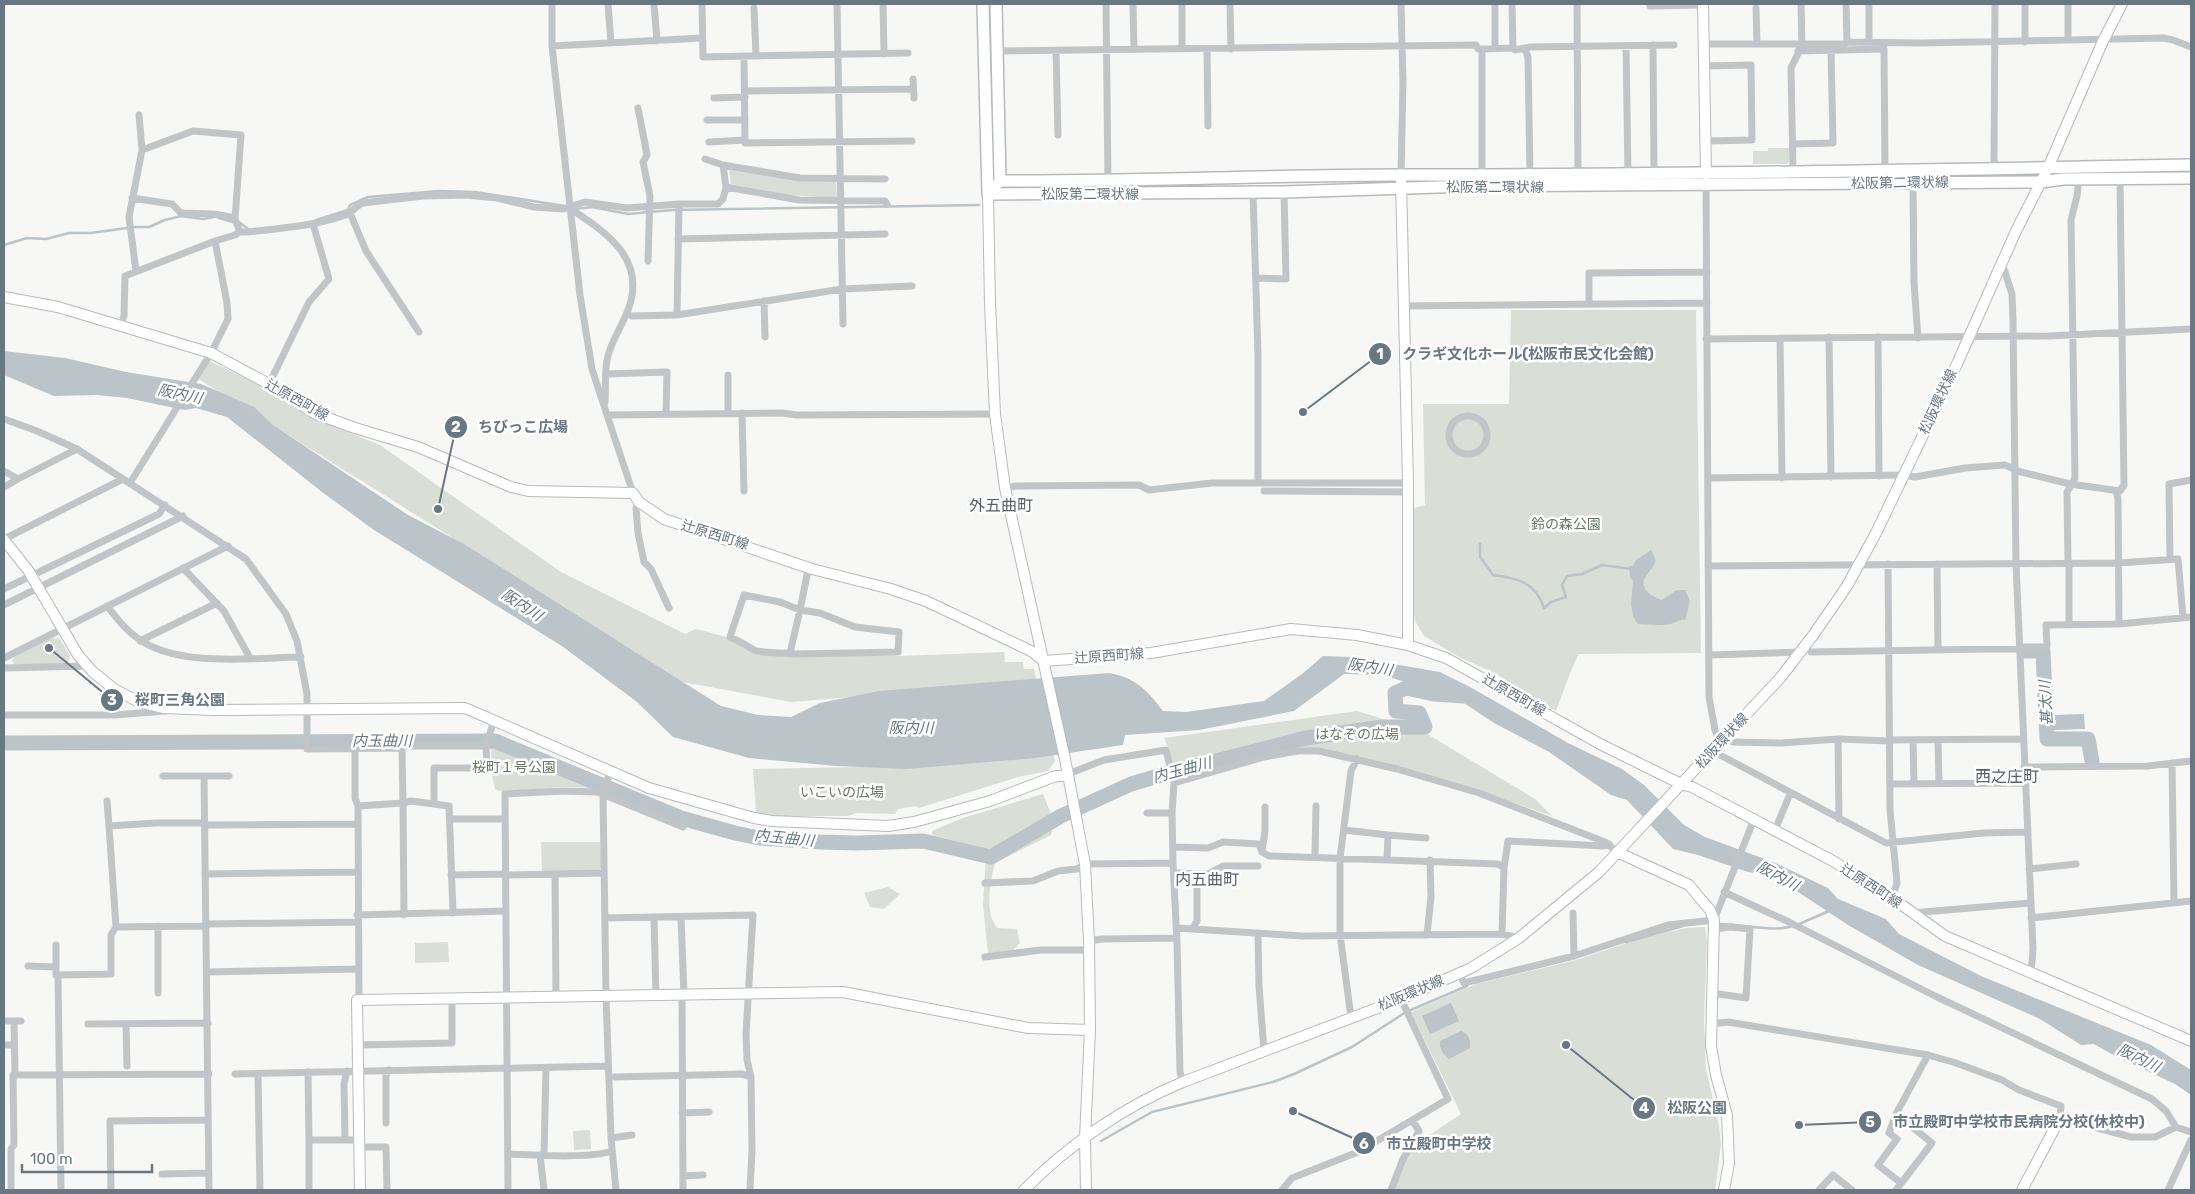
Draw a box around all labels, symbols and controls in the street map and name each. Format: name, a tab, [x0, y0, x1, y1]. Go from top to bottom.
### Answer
street label: 松阪第二環状線	[1851, 174, 1949, 192]
street label: 松阪第二環状線	[1446, 179, 1544, 196]
street label: 松阪第二環状線	[1041, 186, 1139, 203]
callout: クラギ文化ホール(松阪市民文化会館)	[1367, 339, 1664, 369]
text: 1	[1376, 345, 1384, 363]
text: クラギ文化ホール(松阪市民文化会館)	[1402, 345, 1654, 363]
street label: 松阪環状線	[1916, 367, 1960, 437]
street label: 辻原西町線	[262, 376, 332, 424]
water label: 阪内川	[156, 381, 206, 408]
callout: ちびっこ広場	[443, 412, 578, 442]
text: 2	[451, 418, 461, 436]
text: ちびっこ広場	[478, 418, 568, 436]
district label: 外五曲町	[969, 496, 1033, 515]
park label: 鈴の森公園	[1531, 516, 1601, 533]
street label: 辻原西町線	[679, 517, 751, 553]
water label: 阪内川	[498, 585, 547, 626]
street label: 辻原西町線	[1073, 645, 1145, 667]
water label: 阪内川	[1346, 655, 1396, 680]
street label: 辻原西町線	[1479, 670, 1549, 720]
water label: 甚太川	[2036, 678, 2056, 726]
callout: 桜町三角公園	[100, 685, 235, 715]
text: 3	[107, 691, 117, 709]
text: 桜町三角公園	[135, 691, 225, 709]
street label: 松阪環状線	[1692, 710, 1752, 772]
water label: 阪内川	[888, 719, 935, 737]
park label: はなぞの広場	[1315, 726, 1399, 743]
water label: 内玉曲川	[352, 732, 414, 750]
water label: 内玉曲川	[1151, 753, 1215, 786]
park label: 桜町１号公園	[472, 759, 556, 776]
district label: 西之庄町	[1975, 767, 2039, 786]
park label: いこいの広場	[800, 784, 884, 801]
water label: 内玉曲川	[753, 826, 817, 850]
water label: 阪内川	[1754, 857, 1804, 895]
street label: 辻原西町線	[1837, 860, 1905, 912]
district label: 内五曲町	[1175, 870, 1239, 889]
street label: 松阪環状線	[1375, 972, 1447, 1014]
water label: 阪内川	[2115, 1040, 2165, 1077]
callout: 松阪公園	[1632, 1093, 1737, 1123]
text: 4	[1639, 1099, 1649, 1117]
text: 松阪公園	[1667, 1099, 1727, 1117]
callout: 市立殿町中学校市民病院分校(休校中)	[1858, 1107, 2154, 1137]
text: 5	[1865, 1113, 1875, 1131]
text: 市立殿町中学校市民病院分校(休校中)	[1893, 1113, 2145, 1131]
callout: 市立殿町中学校	[1351, 1128, 1501, 1158]
text: 6	[1359, 1135, 1369, 1153]
text: 市立殿町中学校	[1386, 1135, 1492, 1153]
scale bar	[22, 1142, 152, 1174]
text: 100 m	[30, 1150, 72, 1168]

